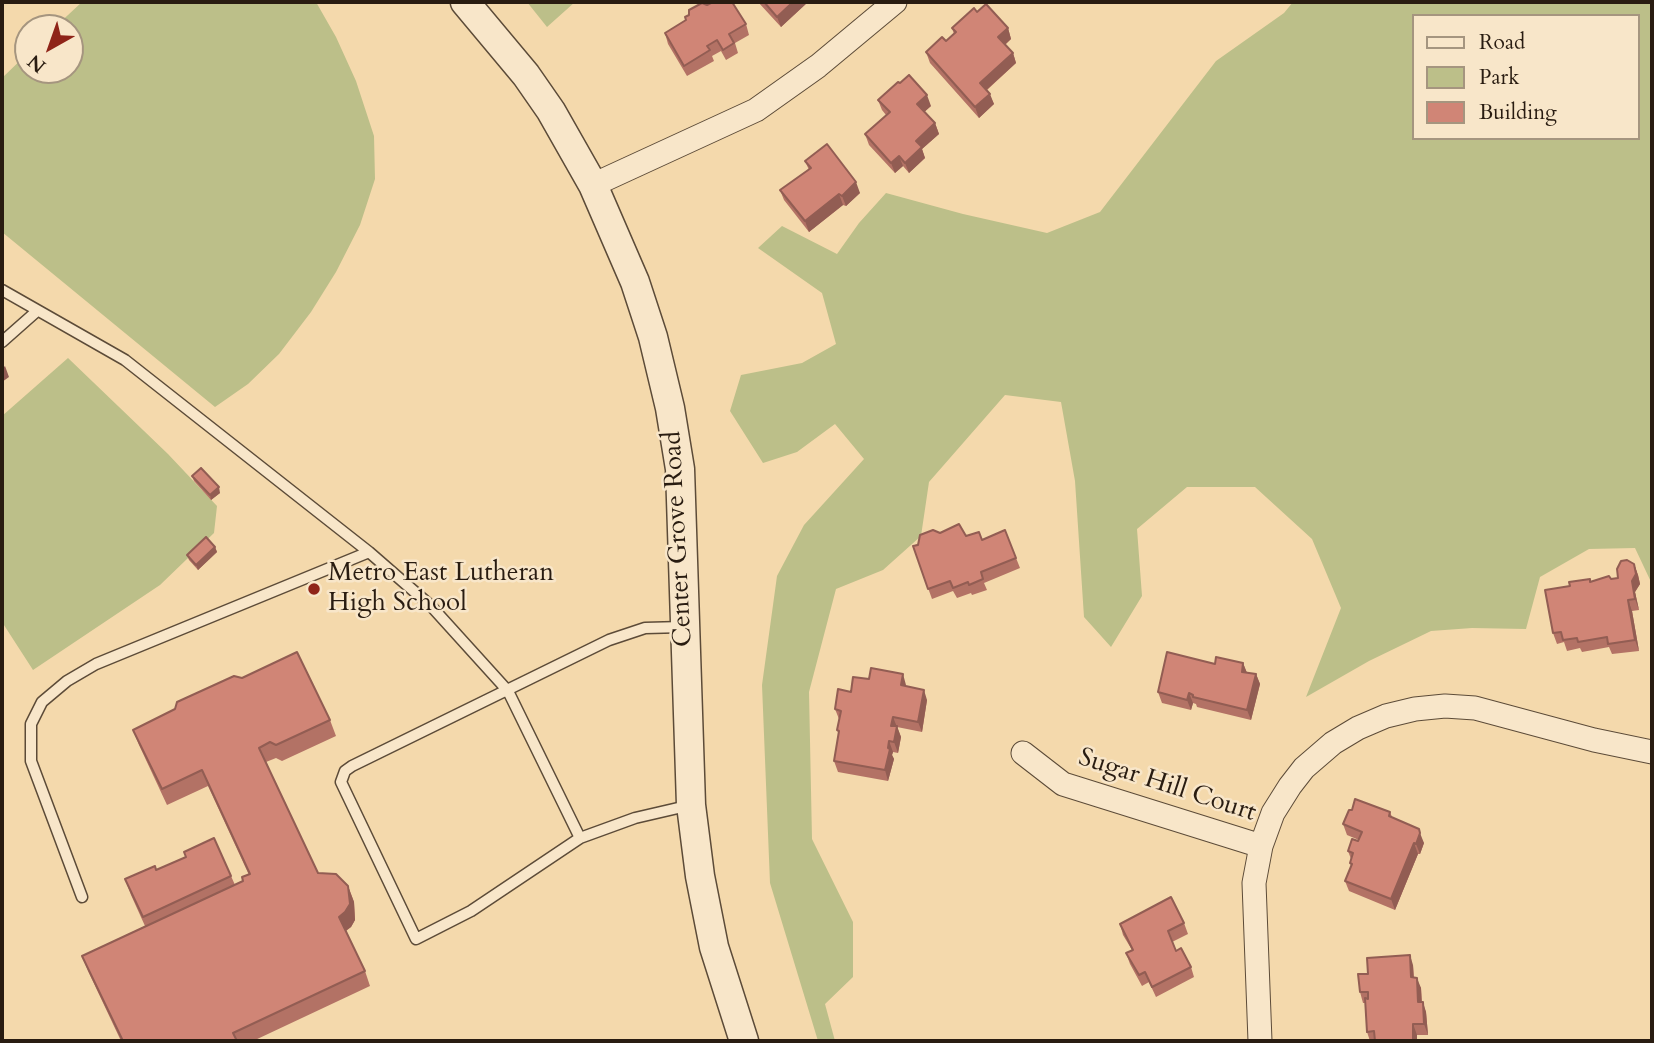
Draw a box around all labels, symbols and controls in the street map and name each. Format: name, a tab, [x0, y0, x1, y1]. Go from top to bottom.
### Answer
north arrow	[14, 14, 84, 84]
legend	[1412, 14, 1640, 140]
text: Road	[1479, 28, 1525, 57]
text: N	[22, 48, 51, 79]
text: Park	[1479, 63, 1519, 92]
text: Building	[1479, 98, 1557, 127]
street label: Center Grove Road	[658, 430, 700, 648]
place label: Metro East Lutheran High School	[328, 558, 554, 620]
marker: Metro East Lutheran High School	[306, 581, 322, 597]
street label: Sugar Hill Court	[1074, 743, 1260, 829]

